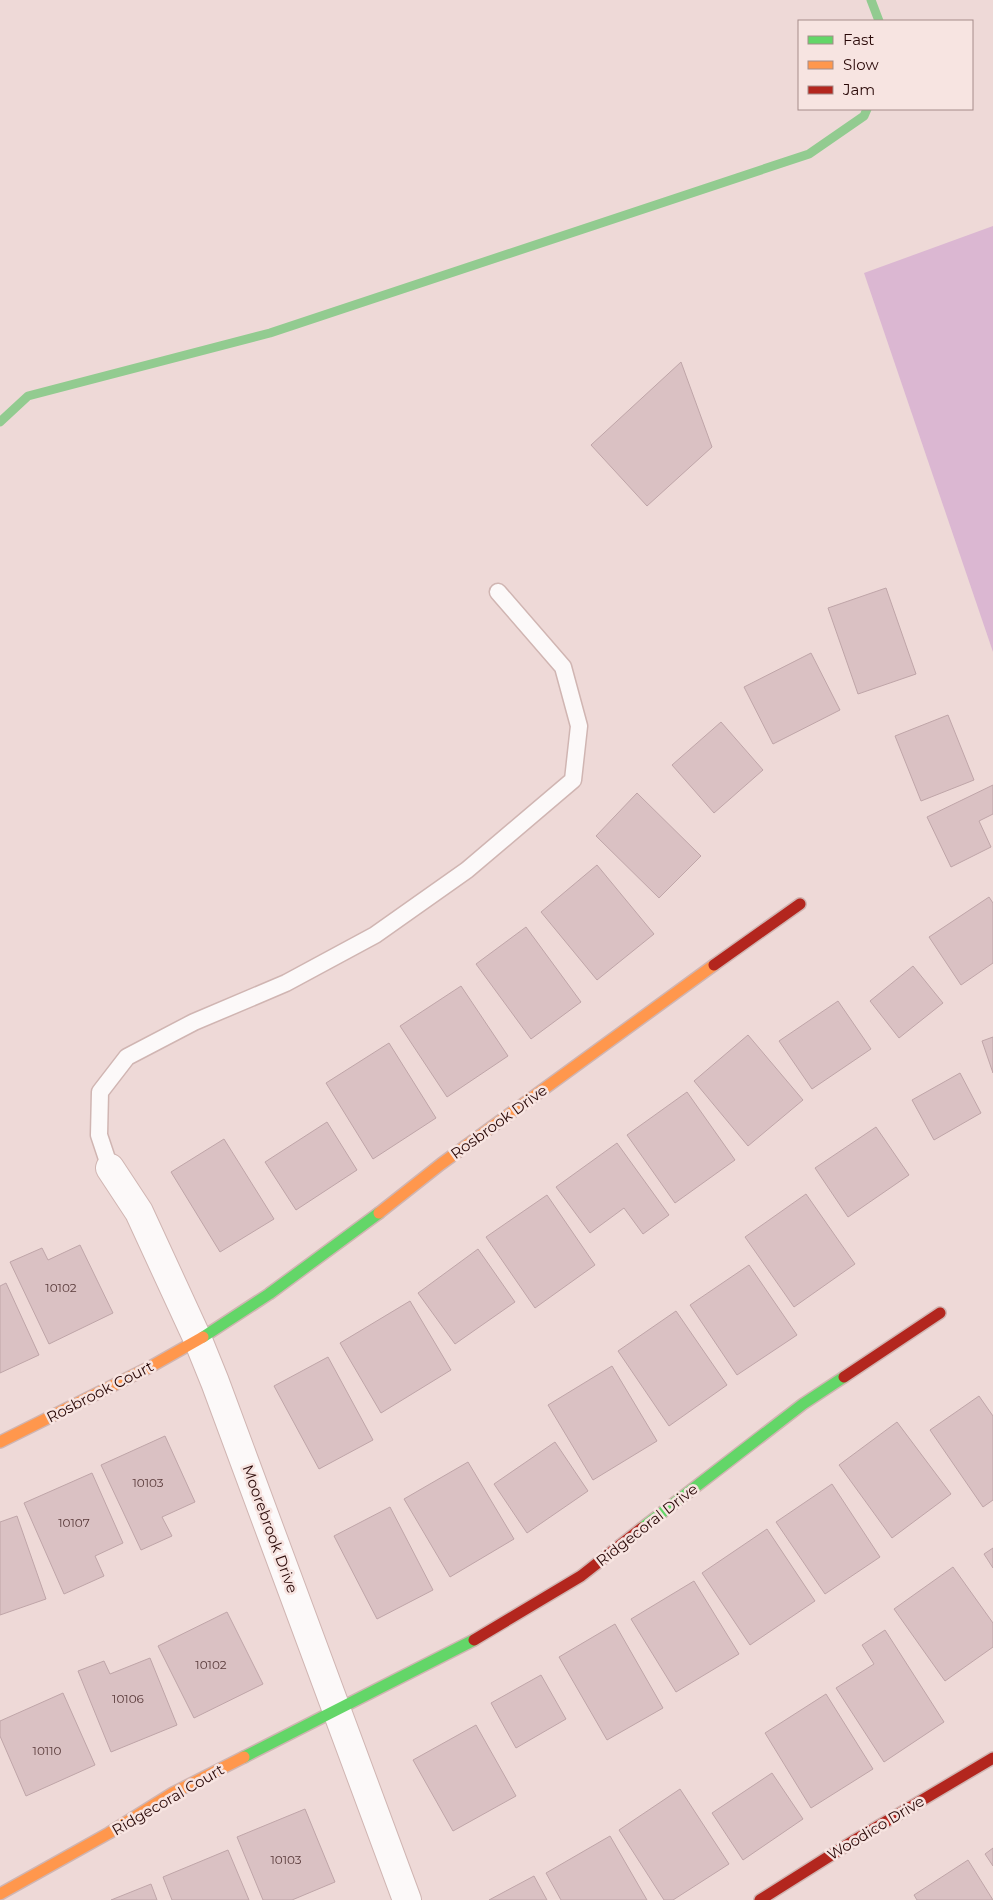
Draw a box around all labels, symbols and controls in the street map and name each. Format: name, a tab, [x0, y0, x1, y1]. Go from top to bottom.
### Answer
legend	[798, 20, 973, 110]
text: Fast	[843, 30, 874, 49]
text: Slow	[843, 55, 879, 74]
text: Jam	[842, 80, 875, 99]
street label: Rosbrook Drive	[447, 1080, 551, 1163]
house number: 10102	[45, 1280, 77, 1295]
street label: Rosbrook Court	[43, 1356, 156, 1427]
street label: Moorebrook Drive	[238, 1462, 302, 1596]
house number: 10103	[132, 1475, 164, 1490]
street label: Ridgecoral Drive	[592, 1479, 701, 1570]
house number: 10107	[58, 1515, 90, 1530]
house number: 10102	[195, 1657, 227, 1672]
house number: 10106	[112, 1691, 144, 1706]
house number: 10110	[33, 1743, 61, 1758]
street label: Ridgecoral Court	[108, 1760, 227, 1839]
street label: Woodico Drive	[824, 1791, 928, 1864]
house number: 10103	[270, 1852, 302, 1867]

